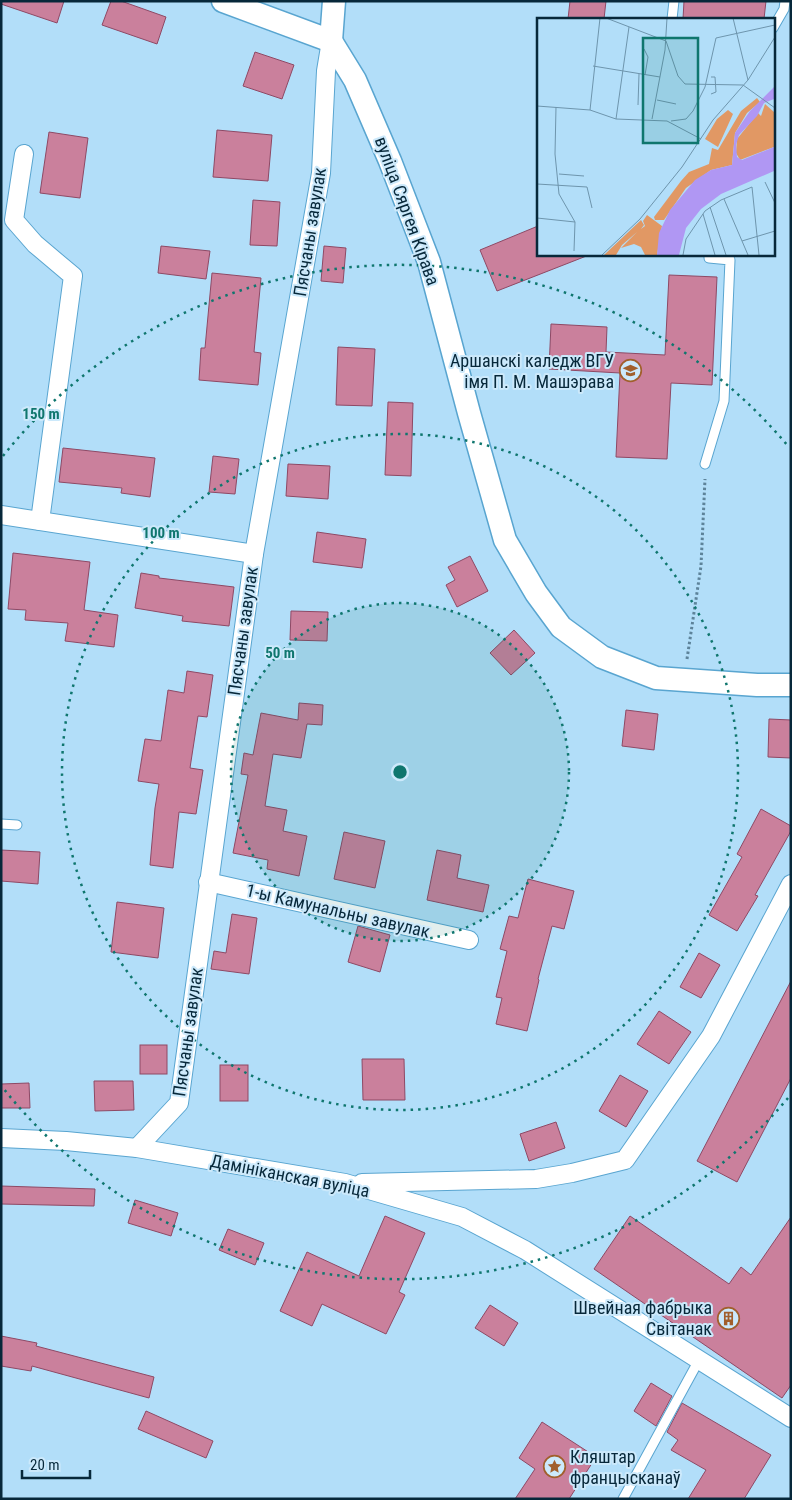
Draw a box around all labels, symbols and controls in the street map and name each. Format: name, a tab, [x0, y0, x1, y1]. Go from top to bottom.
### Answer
inset map	[537, 18, 774, 255]
street label: вуліца Сяргея Кірава	[371, 134, 444, 288]
street label: Пясчаны завулак	[289, 166, 330, 298]
place label: Аршанскі каледж ВГУ імя П. М. Машэрава	[450, 350, 614, 392]
school or university icon: Аршанскі каледж ВГУ імя П. М. Машэрава	[618, 359, 642, 383]
text: 150 m	[22, 405, 60, 423]
text: 100 m	[142, 524, 180, 542]
street label: Пясчаны завулак	[223, 565, 262, 697]
text: 50 m	[265, 644, 295, 662]
centre of rings	[391, 763, 409, 781]
street label: 1-ы Камунальны завулак	[244, 879, 432, 942]
street label: Пясчаны завулак	[168, 966, 207, 1098]
street label: Дамініканская вуліца	[209, 1150, 372, 1201]
place label: Швейная фабрыка Світанак	[573, 1297, 712, 1339]
building icon: Швейная фабрыка Світанак	[716, 1306, 740, 1330]
place label: Кляштар францысканаў	[570, 1446, 681, 1488]
scale bar	[22, 1448, 90, 1480]
place icon: Кляштар францысканаў	[542, 1455, 566, 1479]
text: 20 m	[30, 1456, 60, 1474]

